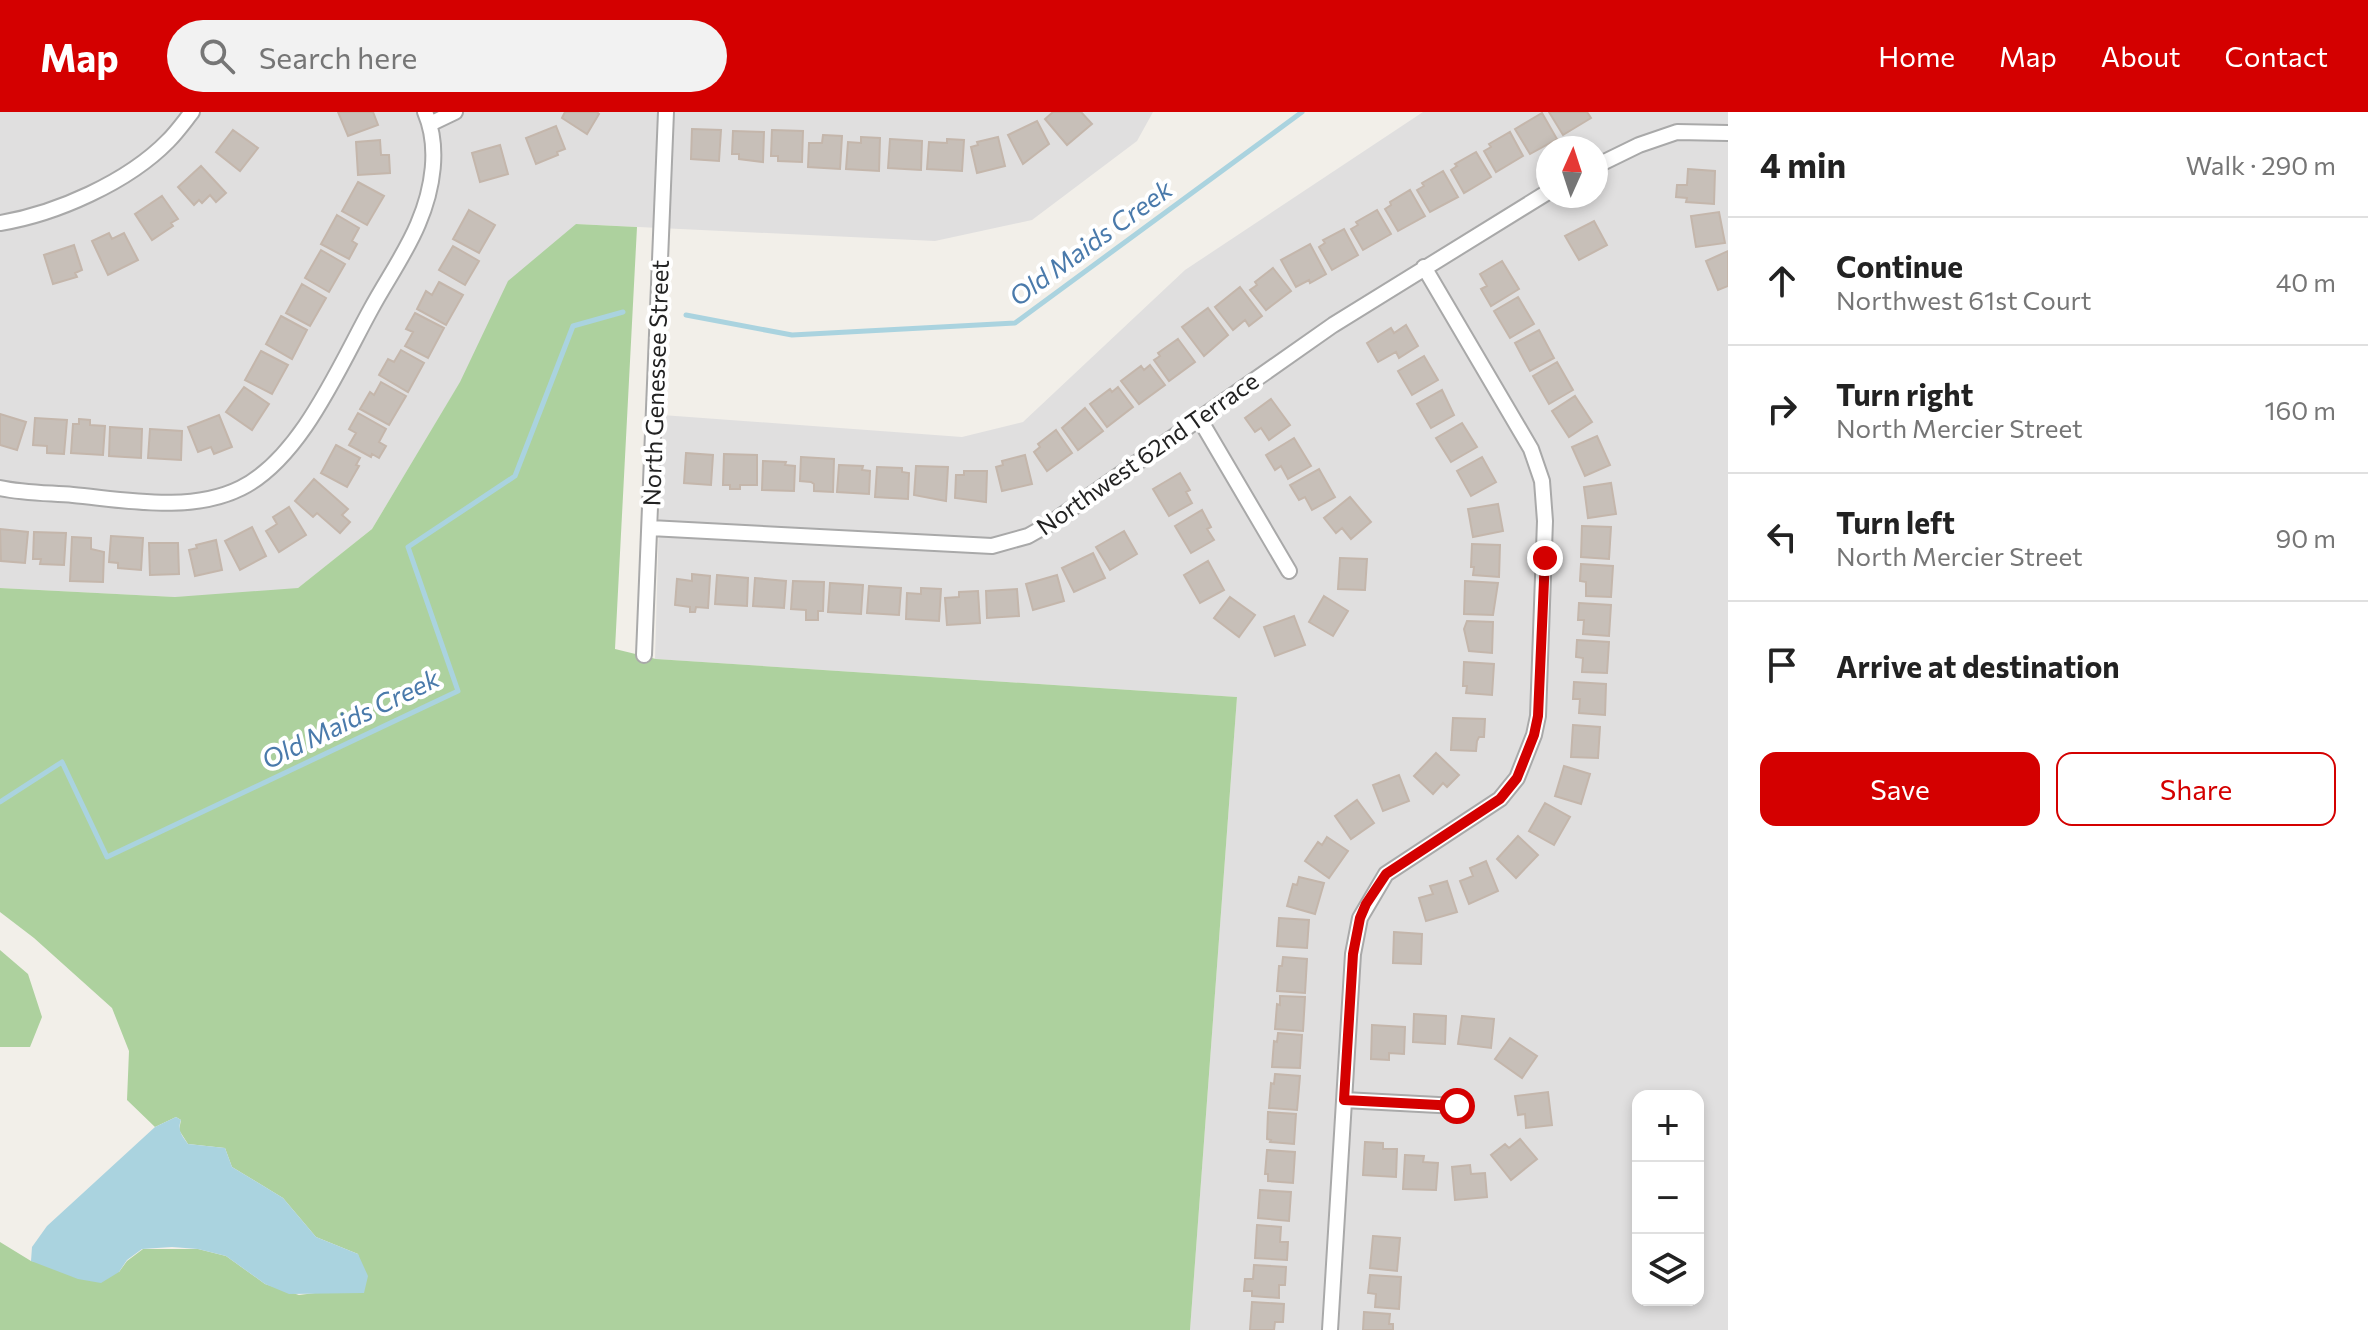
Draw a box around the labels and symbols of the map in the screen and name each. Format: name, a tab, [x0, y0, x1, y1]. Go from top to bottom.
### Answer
north arrow	[1536, 136, 1608, 208]
water label: Old Maids Creek	[1002, 172, 1178, 312]
street label: North Genessee Street	[636, 259, 674, 507]
street label: Northwest 62nd Terrace	[1030, 365, 1264, 541]
route end	[1527, 540, 1563, 576]
water label: Old Maids Creek	[256, 661, 445, 774]
route start	[1439, 1088, 1475, 1124]

